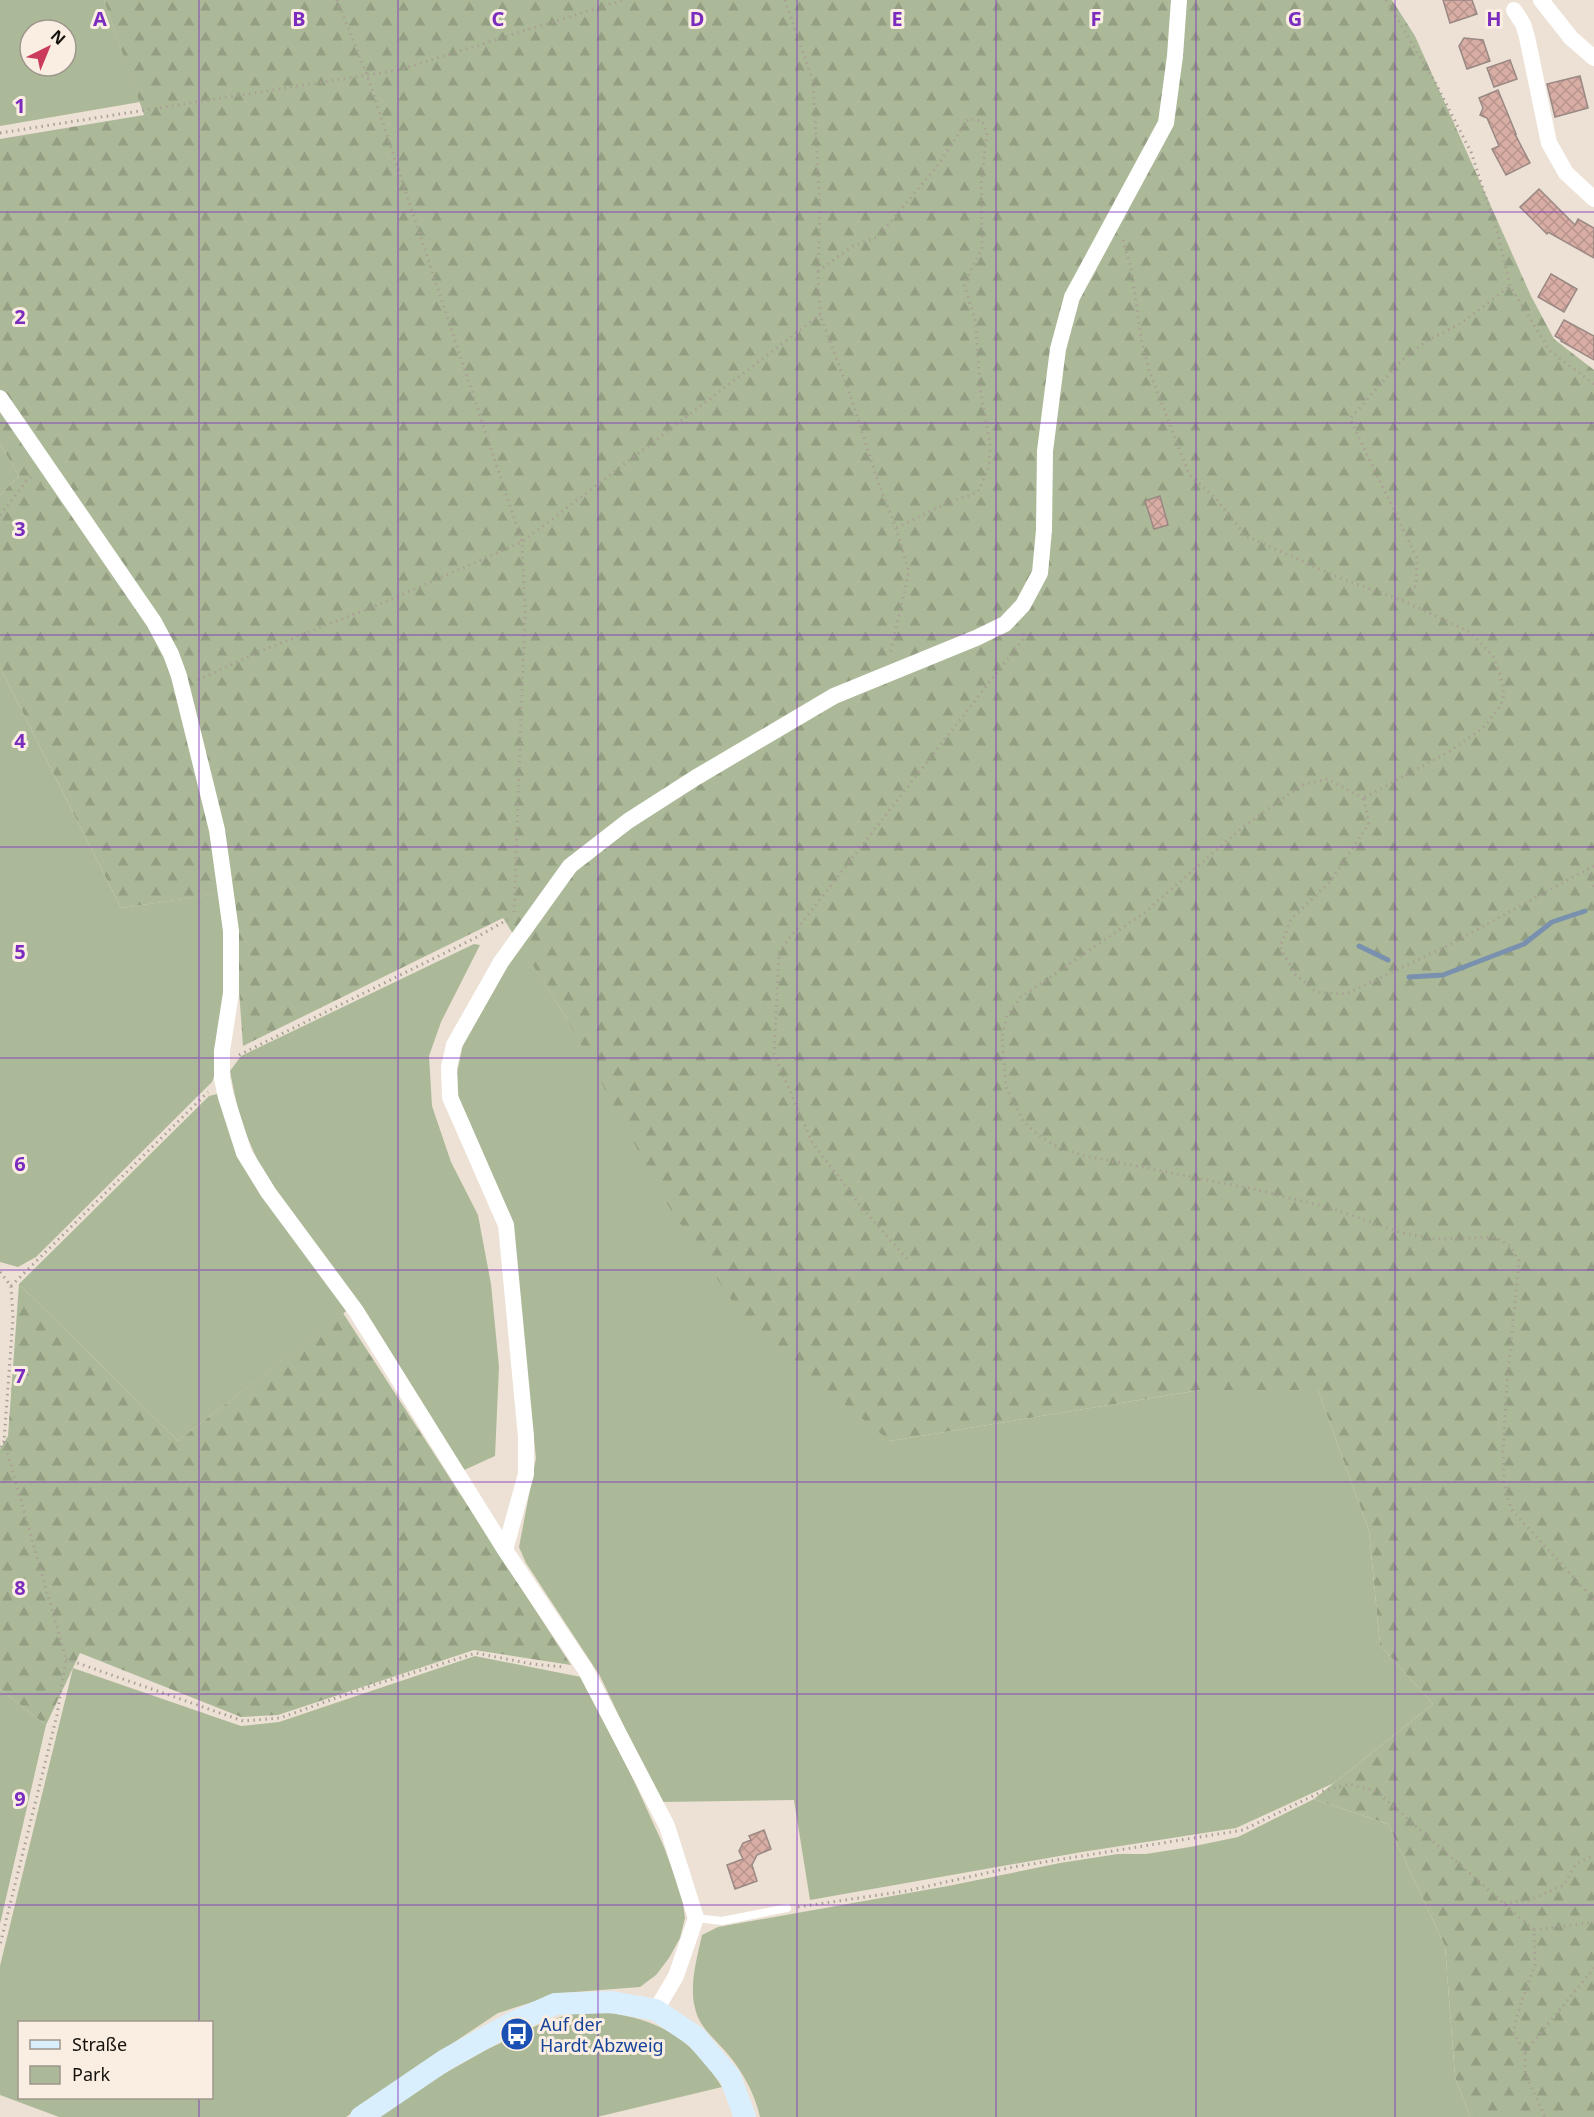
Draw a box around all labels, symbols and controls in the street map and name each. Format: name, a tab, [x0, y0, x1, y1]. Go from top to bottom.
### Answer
text: A	[93, 5, 107, 32]
text: B	[292, 5, 306, 32]
text: C	[492, 5, 505, 32]
text: D	[690, 5, 704, 32]
text: E	[891, 5, 903, 32]
text: F	[1091, 5, 1101, 32]
text: G	[1288, 5, 1302, 32]
text: H	[1486, 5, 1502, 32]
north arrow	[18, 18, 78, 78]
text: N	[46, 25, 70, 50]
text: 1	[14, 92, 26, 119]
text: 2	[14, 303, 26, 330]
text: 3	[14, 515, 26, 542]
text: 4	[14, 727, 26, 754]
text: 5	[14, 938, 26, 965]
text: 6	[14, 1150, 26, 1177]
text: 7	[14, 1362, 26, 1389]
text: 8	[14, 1574, 26, 1601]
text: 9	[14, 1785, 26, 1812]
place label: Auf der Hardt Abzweig	[540, 2012, 664, 2057]
bus stop icon: Auf der Hardt Abzweig	[499, 2016, 535, 2052]
legend	[18, 2021, 213, 2099]
text: Straße	[72, 2032, 127, 2056]
text: Park	[72, 2062, 110, 2086]

